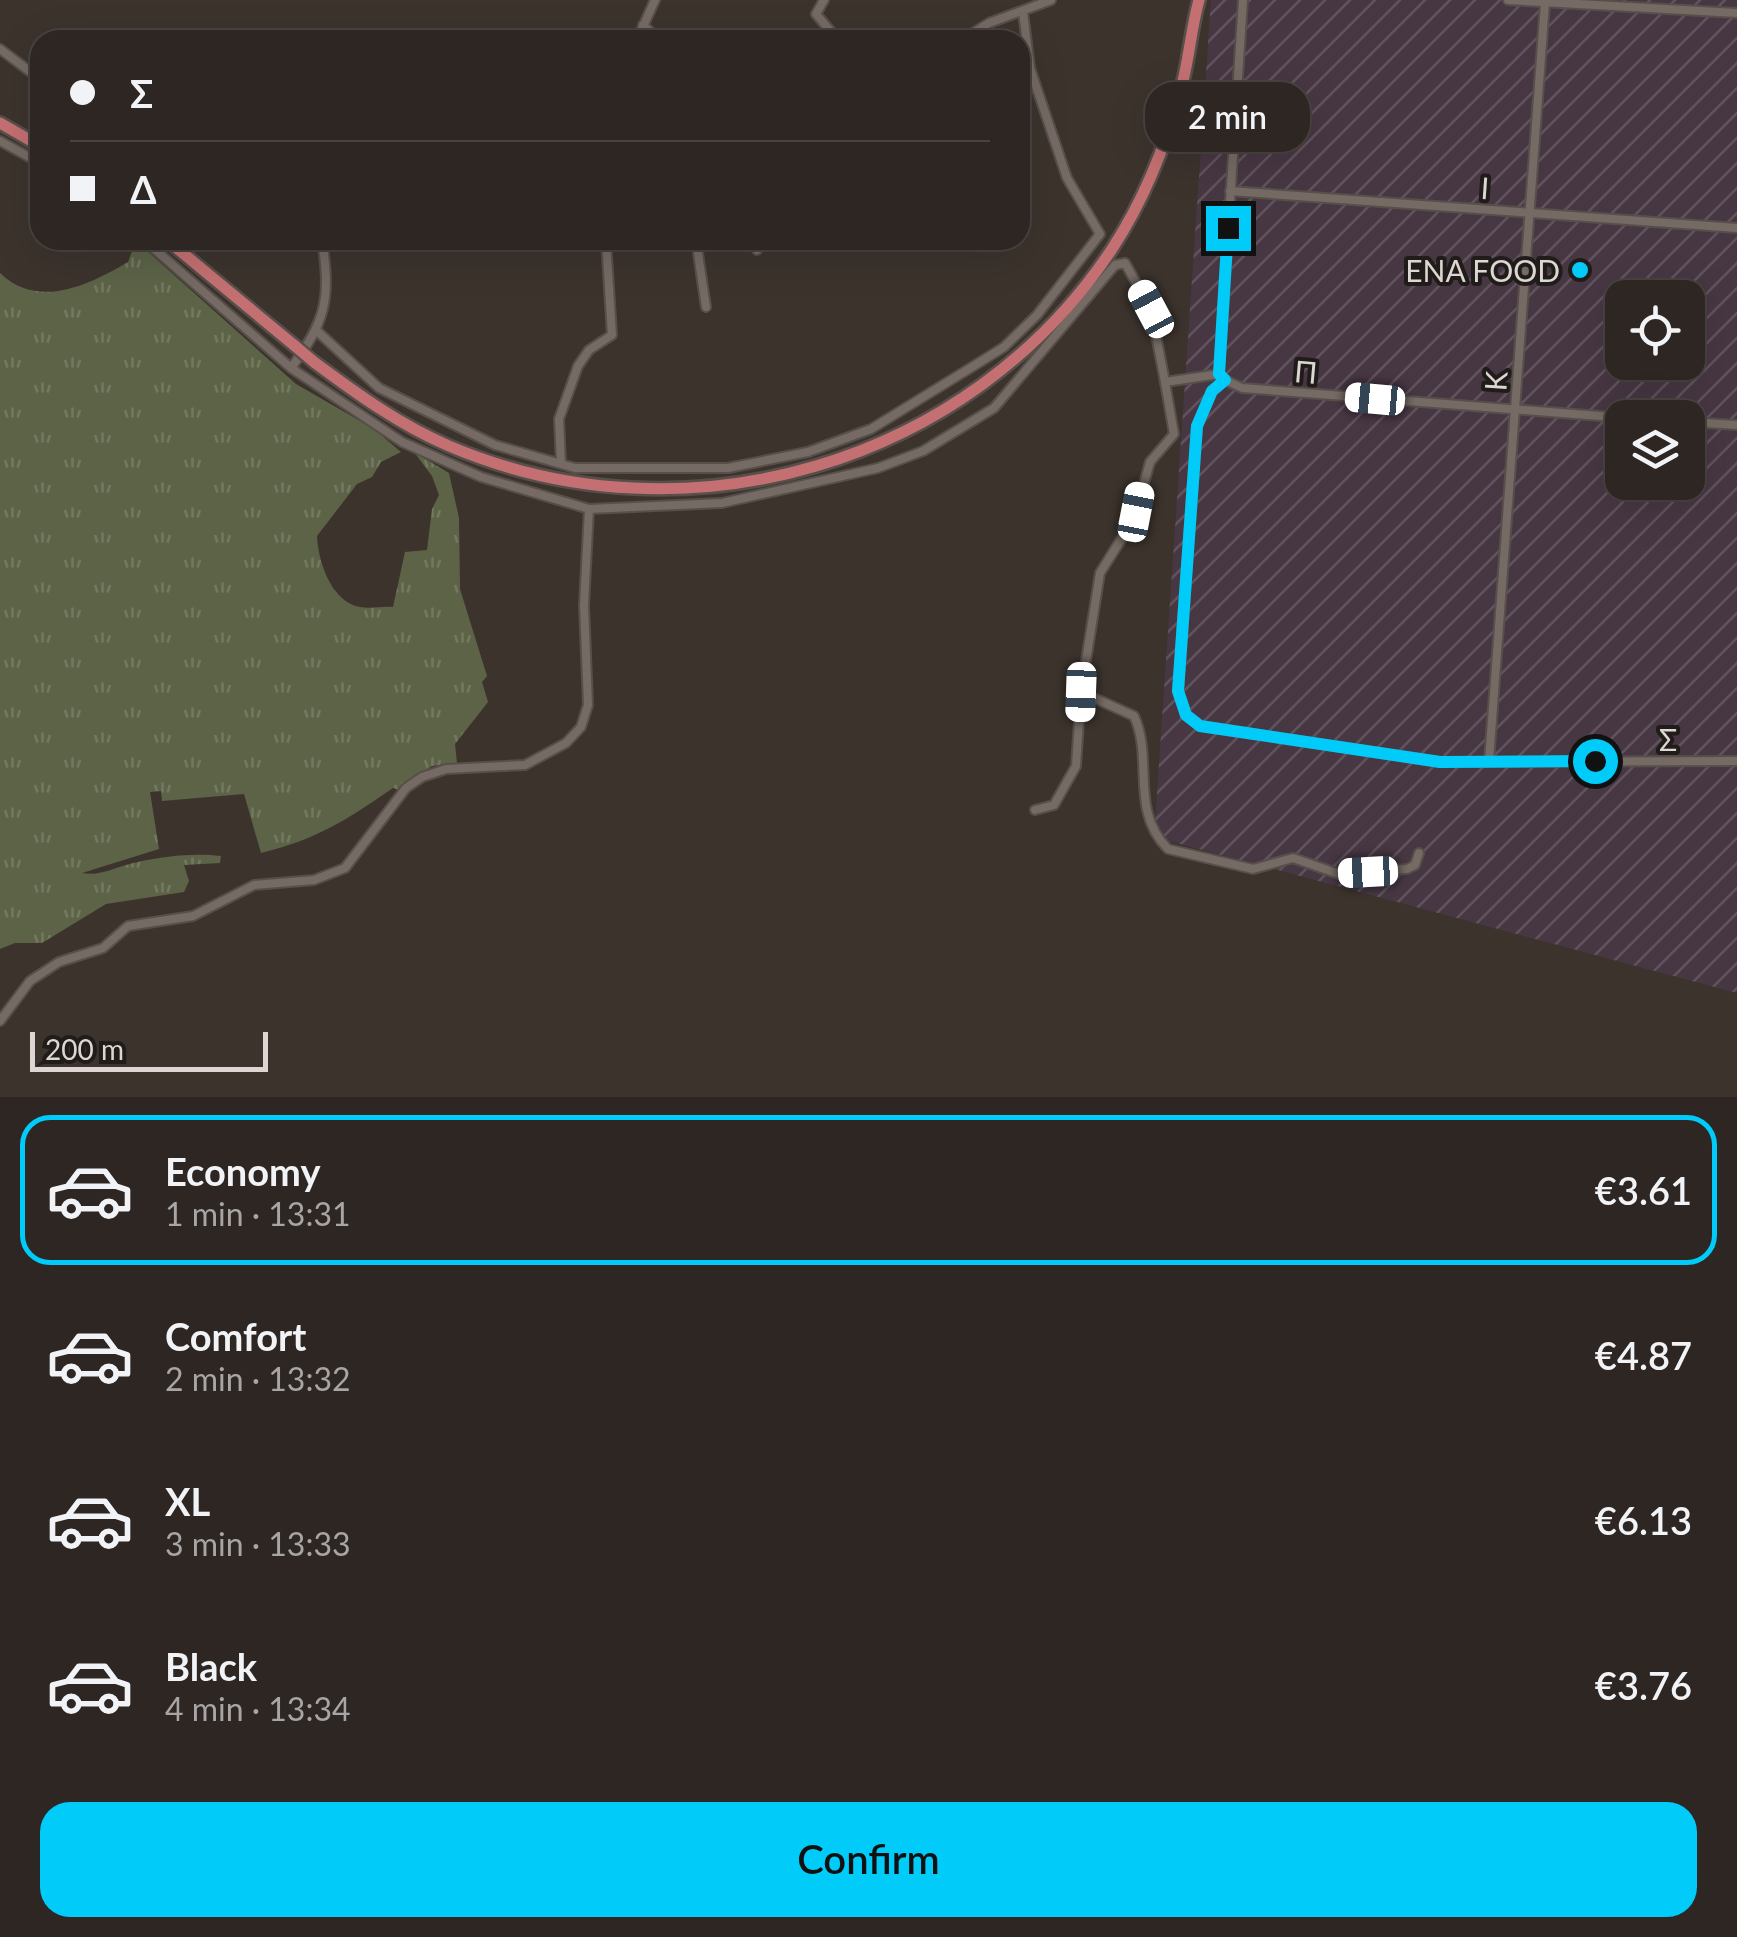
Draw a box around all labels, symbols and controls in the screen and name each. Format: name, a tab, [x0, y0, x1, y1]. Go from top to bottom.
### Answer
text: Σ	[130, 70, 153, 116]
callout: 2 min	[1146, 83, 1310, 153]
text: 2 min	[1188, 97, 1267, 136]
text: Δ	[130, 166, 157, 212]
street label: Ι	[1480, 169, 1490, 205]
route end	[1206, 206, 1251, 251]
place label: ENA FOOD	[1405, 252, 1560, 288]
marker: ENA FOOD	[1569, 259, 1591, 281]
car	[1124, 275, 1178, 343]
map controls	[1605, 280, 1705, 500]
button: locate	[1605, 280, 1705, 380]
street label: Π	[1293, 352, 1319, 390]
street label: Κ	[1476, 370, 1514, 392]
car	[1344, 381, 1406, 417]
button: layers	[1605, 400, 1705, 500]
car	[1116, 480, 1156, 544]
car	[1065, 661, 1097, 723]
street label: Σ	[1659, 721, 1677, 757]
route start	[1573, 739, 1618, 784]
car	[1337, 855, 1399, 889]
scale bar	[30, 1027, 268, 1072]
text: 200 m	[45, 1032, 124, 1066]
icon: car	[45, 1145, 135, 1235]
text: Economy	[165, 1148, 320, 1194]
text: €3.61	[1595, 1167, 1692, 1213]
text: 1 min · 13:31	[165, 1194, 351, 1233]
icon: car	[45, 1310, 135, 1400]
text: Comfort	[165, 1313, 306, 1359]
text: €4.87	[1595, 1332, 1692, 1378]
text: 2 min · 13:32	[165, 1359, 351, 1398]
icon: car	[45, 1475, 135, 1565]
text: XL	[165, 1478, 210, 1524]
text: €6.13	[1595, 1497, 1692, 1543]
text: 3 min · 13:33	[165, 1524, 351, 1563]
icon: car	[45, 1640, 135, 1730]
text: Black	[165, 1643, 257, 1689]
text: €3.76	[1595, 1662, 1692, 1708]
text: 4 min · 13:34	[165, 1689, 351, 1728]
button: Confirm	[40, 1802, 1697, 1917]

